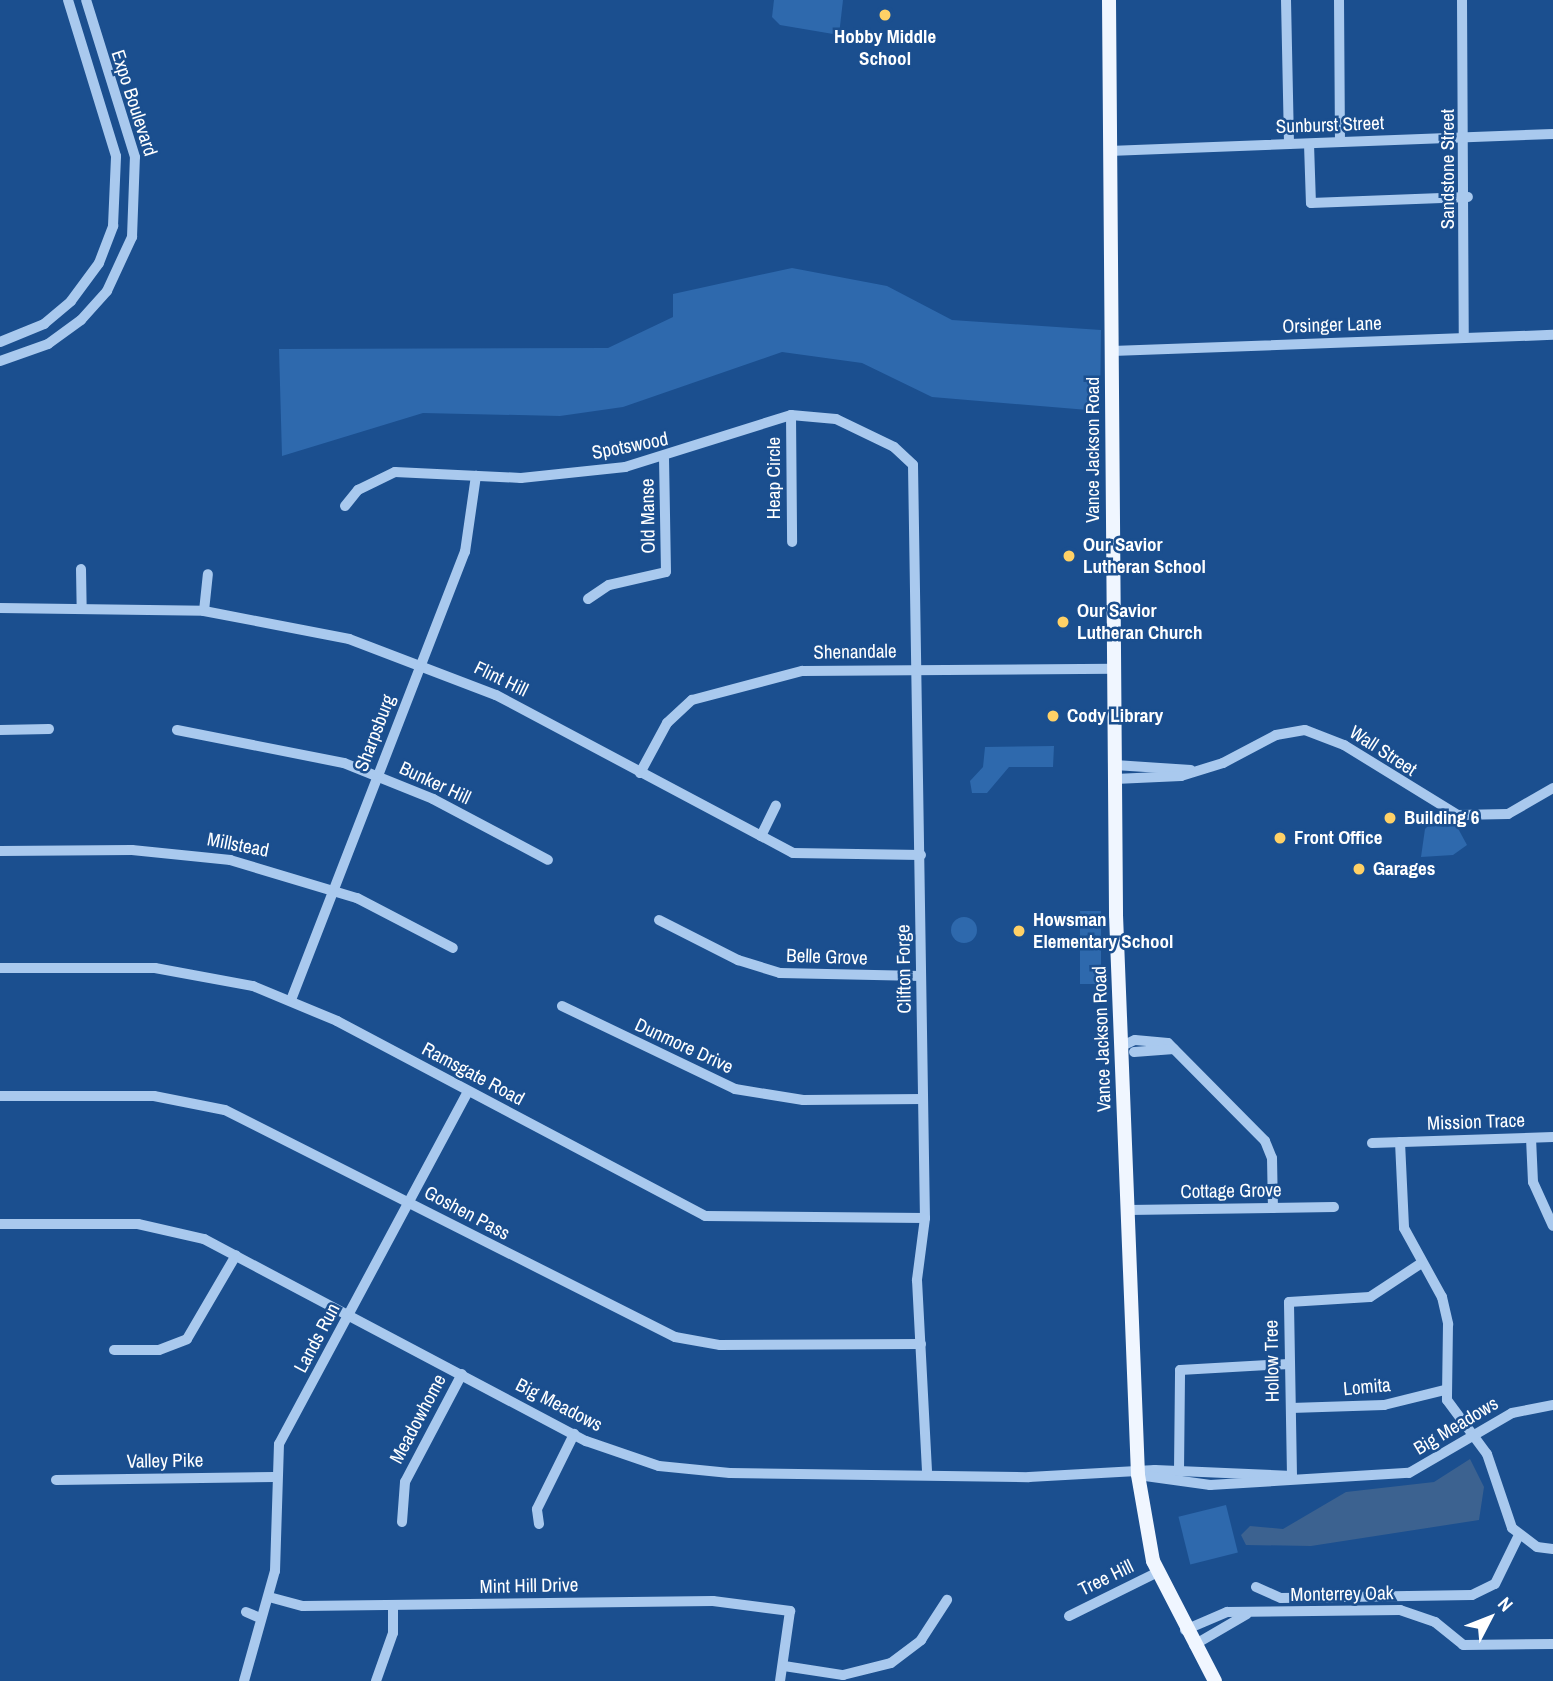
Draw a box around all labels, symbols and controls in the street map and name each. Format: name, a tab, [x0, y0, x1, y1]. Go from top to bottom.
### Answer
marker: Hobby Middle School	[877, 7, 893, 23]
place label: Hobby Middle School	[834, 26, 936, 70]
street label: Expo Boulevard	[106, 47, 162, 159]
street label: Sandstone Street	[1437, 109, 1459, 229]
street label: Sunburst Street	[1276, 112, 1384, 138]
street label: Orsinger Lane	[1282, 312, 1382, 338]
street label: Vance Jackson Road	[1082, 377, 1104, 523]
street label: Spotswood	[590, 427, 670, 465]
street label: Heap Circle	[763, 437, 785, 519]
street label: Old Manse	[636, 478, 660, 554]
place label: Our Savior Lutheran School	[1083, 534, 1206, 578]
marker: Our Savior Lutheran School	[1061, 548, 1077, 564]
place label: Our Savior Lutheran Church	[1077, 600, 1203, 644]
marker: Our Savior Lutheran Church	[1055, 614, 1071, 630]
street label: Shenandale	[813, 640, 897, 664]
street label: Flint Hill	[470, 656, 532, 702]
street label: Sharpsburg	[350, 691, 400, 775]
place label: Cody Library	[1067, 705, 1163, 727]
marker: Cody Library	[1045, 708, 1061, 724]
street label: Wall Street	[1345, 721, 1421, 781]
street label: Bunker Hill	[396, 757, 474, 809]
place label: Building 6	[1404, 807, 1479, 829]
marker: Building 6	[1382, 810, 1398, 826]
place label: Front Office	[1294, 827, 1382, 849]
street label: Millstead	[205, 828, 271, 862]
marker: Front Office	[1272, 830, 1288, 846]
place label: Garages	[1373, 858, 1435, 880]
marker: Garages	[1351, 861, 1367, 877]
place label: Howsman Elementary School	[1033, 909, 1173, 953]
marker: Howsman Elementary School	[1011, 923, 1027, 939]
street label: Clifton Forge	[892, 924, 916, 1014]
street label: Belle Grove	[786, 944, 868, 970]
street label: Vance Jackson Road	[1088, 966, 1116, 1112]
street label: Dunmore Drive	[631, 1013, 737, 1079]
street label: Ramsgate Road	[418, 1038, 528, 1110]
street label: Mission Trace	[1427, 1109, 1525, 1135]
street label: Cottage Grove	[1180, 1179, 1282, 1203]
street label: Goshen Pass	[420, 1181, 514, 1245]
street label: Lands Run	[289, 1299, 345, 1377]
street label: Hollow Tree	[1260, 1320, 1284, 1402]
street label: Meadowhome	[385, 1370, 451, 1468]
street label: Big Meadows	[512, 1373, 606, 1437]
street label: Lomita	[1342, 1374, 1392, 1400]
street label: Big Meadows	[1410, 1392, 1502, 1460]
street label: Valley Pike	[126, 1449, 204, 1473]
street label: Tree Hill	[1075, 1555, 1137, 1601]
street label: Mint Hill Drive	[479, 1574, 579, 1598]
street label: Monterrey Oak	[1290, 1582, 1394, 1606]
north arrow	[1455, 1583, 1525, 1653]
text: N	[1492, 1591, 1519, 1617]

